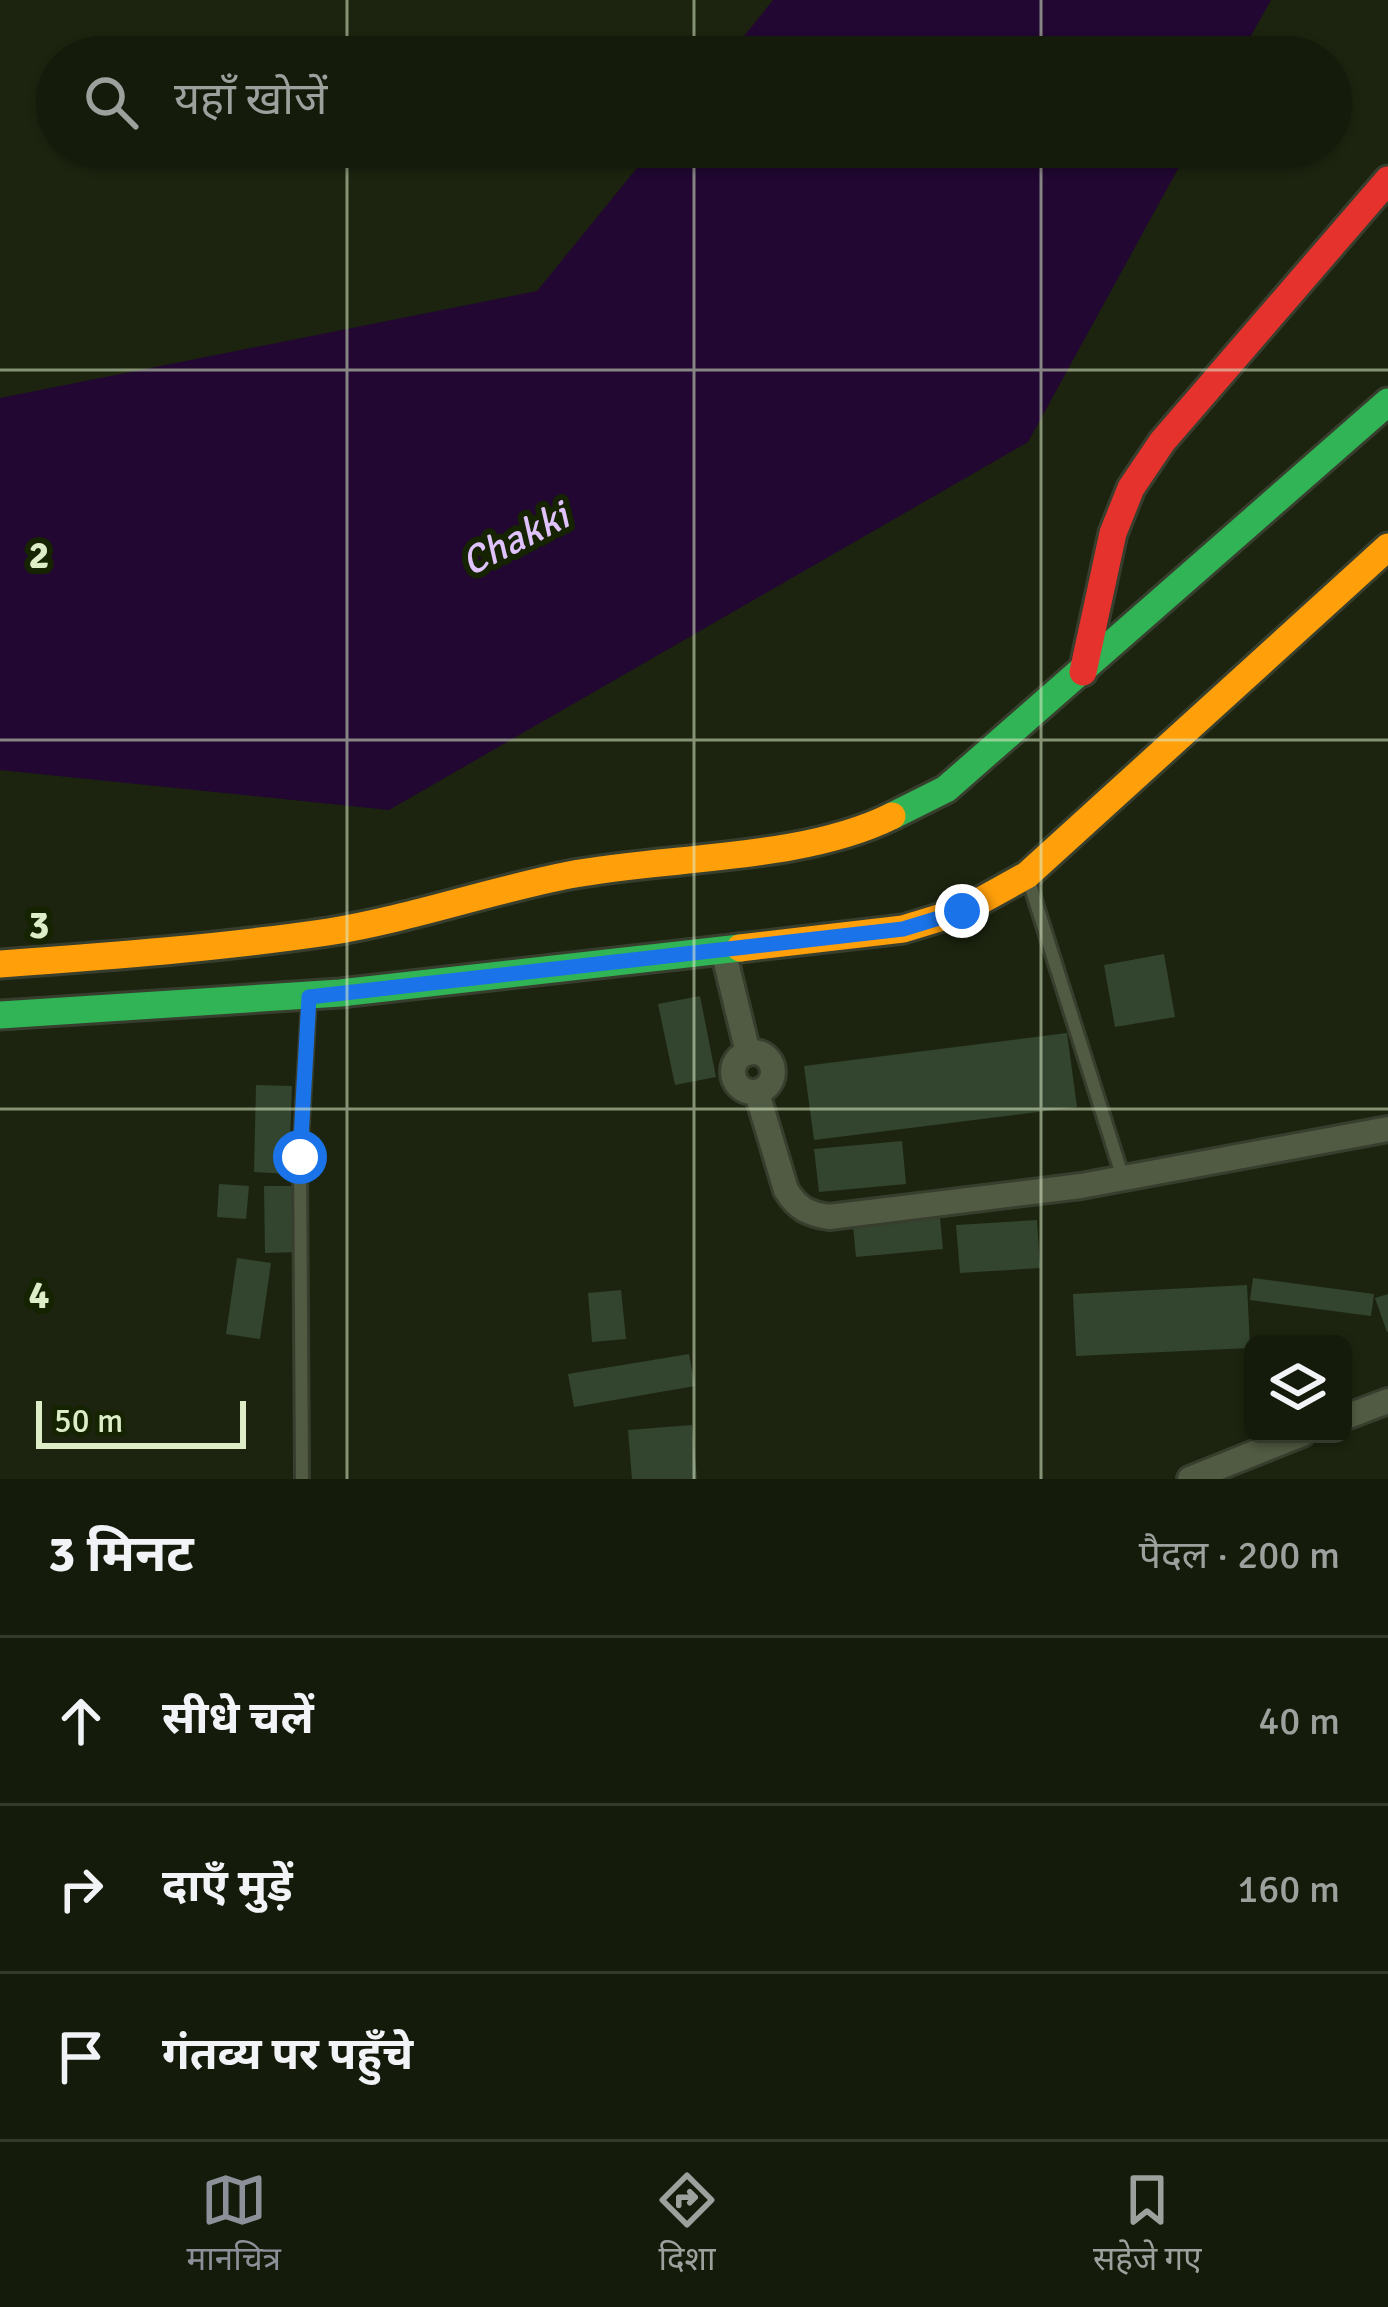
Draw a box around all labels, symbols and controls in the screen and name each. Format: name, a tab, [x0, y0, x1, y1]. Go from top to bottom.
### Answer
search box	[36, 36, 1352, 168]
icon: search	[78, 69, 144, 135]
text: यहाँ खोजें	[174, 72, 327, 127]
water label: Chakki	[453, 490, 580, 586]
text: 2	[28, 531, 50, 579]
route end	[935, 884, 989, 938]
text: 3	[28, 901, 50, 949]
route start	[273, 1130, 327, 1184]
text: 4	[28, 1271, 50, 1319]
map controls	[1244, 1335, 1352, 1443]
button: layers	[1244, 1335, 1352, 1443]
scale bar	[36, 1395, 246, 1448]
text: 50 m	[54, 1401, 123, 1442]
text: 3 मिनट	[48, 1523, 194, 1586]
text: पैदल · 200 m	[1139, 1531, 1340, 1579]
icon: ahead	[48, 1688, 114, 1754]
text: सीधे चलें	[162, 1691, 314, 1746]
text: 40 m	[1258, 1697, 1340, 1745]
icon: right	[48, 1856, 114, 1922]
text: दाएँ मुड़ें	[162, 1859, 293, 1914]
text: 160 m	[1237, 1865, 1340, 1913]
icon: arrive	[48, 2024, 114, 2090]
text: गंतव्य पर पहुँचे	[162, 2027, 413, 2082]
tab: मानचित्र	[187, 2167, 281, 2283]
tab: दिशा	[654, 2167, 720, 2283]
tab: सहेजे गए	[1093, 2167, 1201, 2283]

